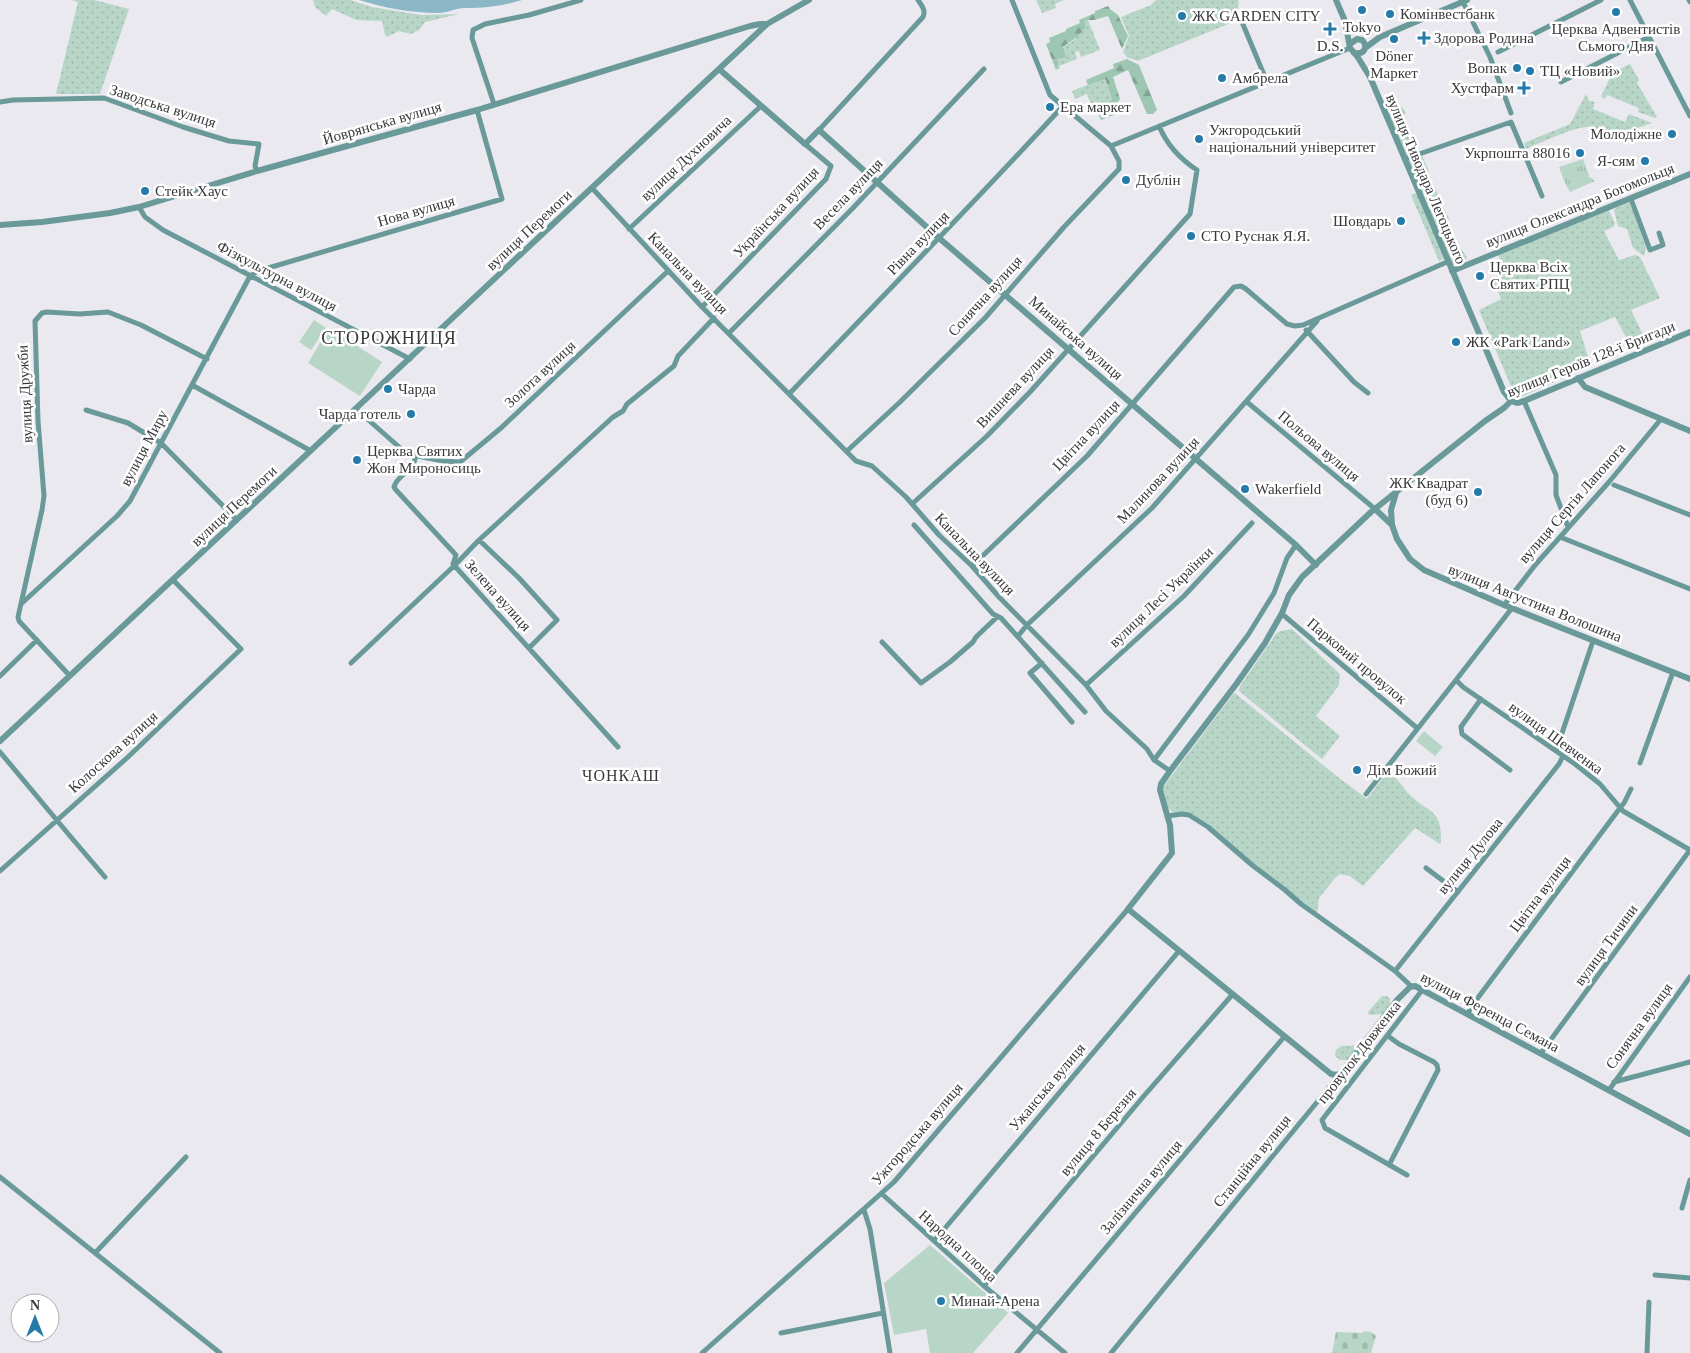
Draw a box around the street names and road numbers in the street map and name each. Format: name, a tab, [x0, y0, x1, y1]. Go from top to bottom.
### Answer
street label: Заводська вулиця	[108, 81, 218, 131]
street label: вулиця Тиводара Легоцького	[1383, 92, 1469, 266]
street label: Йоврянська вулиця	[321, 98, 443, 148]
street label: вулиця Духновича	[638, 112, 735, 204]
street label: Весела вулиця	[810, 155, 886, 233]
street label: вулиця Олександра Богомольця	[1483, 160, 1677, 250]
street label: Українська вулиця	[730, 163, 822, 261]
street label: вулиця Перемоги	[483, 186, 575, 274]
street label: Нова вулиця	[376, 192, 456, 230]
street label: Рівна вулиця	[884, 208, 952, 278]
street label: Канальна вулиця	[645, 229, 731, 317]
street label: Фізкультурна вулиця	[214, 238, 340, 314]
street label: Сонячна вулиця	[945, 253, 1025, 339]
street label: Минайська вулиця	[1026, 293, 1126, 383]
street label: вулиця Героїв 128-ї Бригади	[1505, 318, 1677, 400]
street label: Золота вулиця	[501, 337, 579, 411]
street label: Вишнева вулиця	[973, 343, 1057, 431]
street label: вулиця Дружби	[14, 345, 36, 443]
street label: Цвітна вулиця	[1049, 396, 1123, 474]
street label: вулиця Миру	[117, 407, 171, 489]
street label: Польова вулиця	[1275, 407, 1363, 485]
street label: Малинова вулиця	[1114, 433, 1202, 527]
street label: вулиця Сергія Лапонога	[1516, 440, 1629, 566]
street label: вулиця Перемоги	[188, 462, 280, 550]
street label: Канальна вулиця	[932, 510, 1018, 598]
street label: вулиця Лесі Українки	[1106, 543, 1216, 651]
street label: Зелена вулиця	[462, 556, 534, 634]
street label: вулиця Августина Волошина	[1446, 561, 1624, 645]
street label: Парковий провулок	[1304, 615, 1410, 708]
street label: вулиця Шевченка	[1506, 699, 1606, 778]
street label: Колоскова вулиця	[65, 708, 161, 796]
street label: вулиця Дулова	[1434, 814, 1506, 897]
street label: Цвітна вулиця	[1506, 853, 1574, 935]
street label: вулиця Тичини	[1571, 901, 1641, 989]
street label: вулиця Ференца Семана	[1418, 969, 1562, 1055]
street label: Сонячна вулиця	[1602, 980, 1676, 1072]
street label: провулок Довженка	[1314, 997, 1404, 1106]
street label: Ужанська вулиця	[1006, 1040, 1088, 1134]
street label: Ужгородська вулиця	[868, 1080, 966, 1188]
street label: вулиця 8 Березня	[1057, 1085, 1139, 1179]
street label: Станційна вулиця	[1210, 1112, 1294, 1210]
street label: Залізнична вулиця	[1097, 1137, 1185, 1237]
street label: Народна площа	[916, 1207, 1001, 1285]

